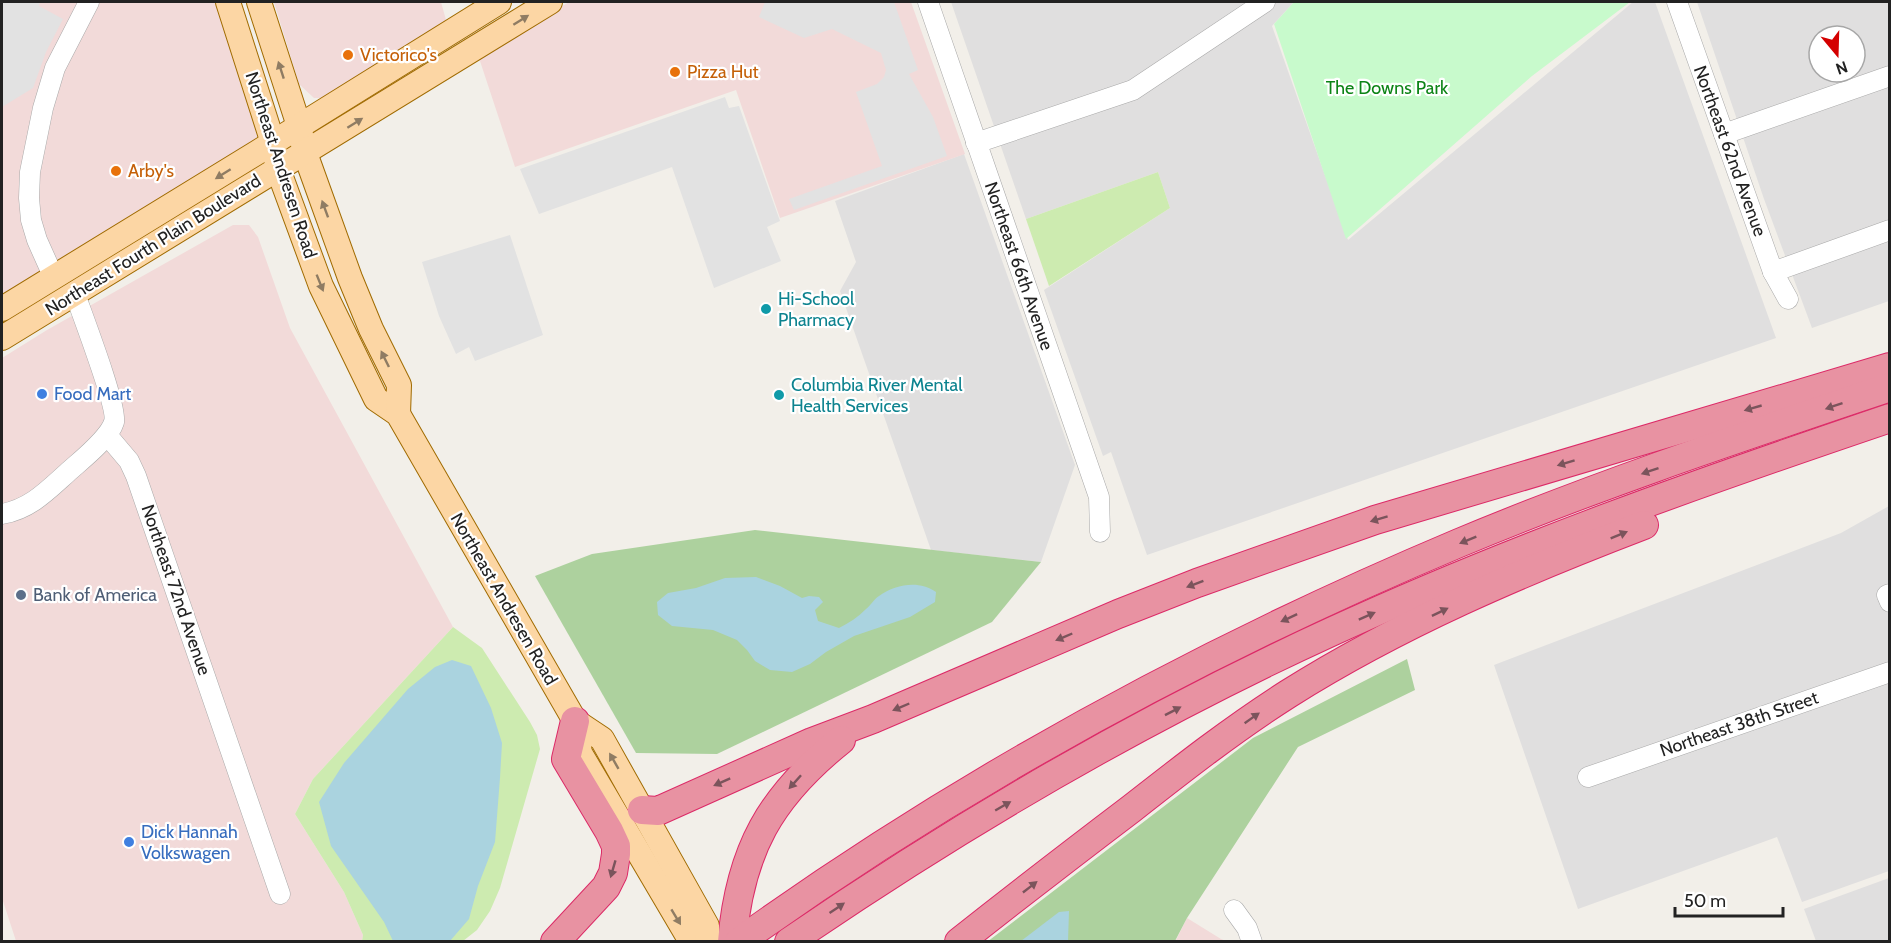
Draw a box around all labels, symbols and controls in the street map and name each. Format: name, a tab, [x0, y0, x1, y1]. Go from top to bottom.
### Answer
one-way arrow	[513, 14, 529, 25]
north arrow	[1807, 24, 1867, 84]
place label: Victorico's	[360, 44, 437, 66]
marker: Victorico's	[341, 48, 355, 62]
text: N	[1833, 57, 1850, 79]
one-way arrow	[276, 61, 285, 79]
place label: Pizza Hut	[687, 61, 759, 83]
street label: Northeast 62nd Avenue	[1689, 63, 1771, 239]
marker: Pizza Hut	[668, 65, 682, 79]
street label: Northeast Andresen Road	[240, 69, 322, 261]
park label: The Downs Park	[1326, 77, 1449, 99]
one-way arrow	[347, 117, 363, 128]
place label: Arby's	[128, 160, 174, 182]
marker: Arby's	[109, 164, 123, 178]
one-way arrow	[215, 168, 231, 179]
street label: Northeast Fourth Plain Boulevard	[41, 169, 265, 321]
street label: Northeast 66th Avenue	[980, 179, 1058, 353]
one-way arrow	[320, 200, 330, 218]
one-way arrow	[316, 274, 325, 292]
place label: Hi-School Pharmacy	[778, 288, 855, 331]
marker: Hi-School Pharmacy	[759, 302, 773, 316]
one-way arrow	[381, 351, 390, 368]
place label: Columbia River Mental Health Services	[791, 374, 963, 417]
place label: Food Mart	[54, 383, 131, 405]
marker: Food Mart	[35, 387, 49, 401]
marker: Columbia River Mental Health Services	[772, 388, 786, 402]
one-way arrow	[1825, 402, 1843, 412]
one-way arrow	[1744, 404, 1762, 413]
one-way arrow	[1557, 459, 1575, 468]
one-way arrow	[1641, 466, 1659, 476]
street label: Northeast 72nd Avenue	[136, 502, 216, 678]
street label: Northeast Andresen Road	[446, 509, 562, 689]
one-way arrow	[1370, 515, 1388, 524]
one-way arrow	[1610, 530, 1628, 539]
one-way arrow	[1459, 535, 1477, 545]
one-way arrow	[1186, 579, 1204, 589]
place label: Bank of America	[33, 584, 157, 606]
marker: Bank of America	[14, 588, 28, 602]
one-way arrow	[1432, 607, 1449, 617]
one-way arrow	[1358, 611, 1376, 620]
one-way arrow	[1281, 614, 1298, 623]
one-way arrow	[1055, 633, 1073, 642]
street label: Northeast 38th Street	[1657, 687, 1821, 761]
one-way arrow	[892, 703, 910, 713]
one-way arrow	[1164, 706, 1182, 716]
one-way arrow	[1244, 713, 1260, 724]
one-way arrow	[609, 752, 619, 769]
one-way arrow	[788, 774, 802, 789]
one-way arrow	[714, 778, 731, 787]
one-way arrow	[995, 800, 1011, 811]
place label: Dick Hannah Volkswagen	[141, 821, 238, 864]
marker: Dick Hannah Volkswagen	[122, 835, 136, 849]
one-way arrow	[608, 860, 617, 878]
scale bar	[1675, 880, 1783, 918]
one-way arrow	[1022, 881, 1037, 893]
text: 50 m	[1684, 890, 1726, 912]
one-way arrow	[829, 903, 845, 914]
one-way arrow	[670, 909, 681, 925]

